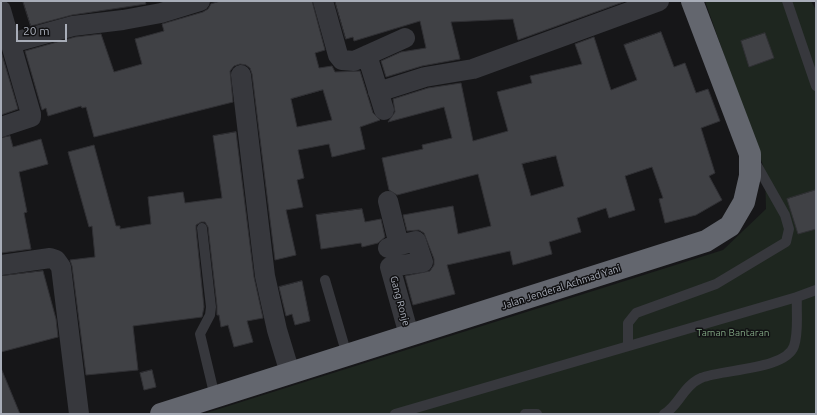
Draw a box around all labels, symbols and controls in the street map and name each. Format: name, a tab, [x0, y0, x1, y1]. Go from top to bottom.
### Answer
scale bar	[18, 16, 69, 42]
text: 20 m	[23, 24, 50, 37]
street label: Jalan Jenderal Achmad Yani	[500, 262, 622, 312]
street label: Gang Ronje	[388, 275, 412, 327]
park label: Taman Bantaran	[697, 327, 769, 339]

